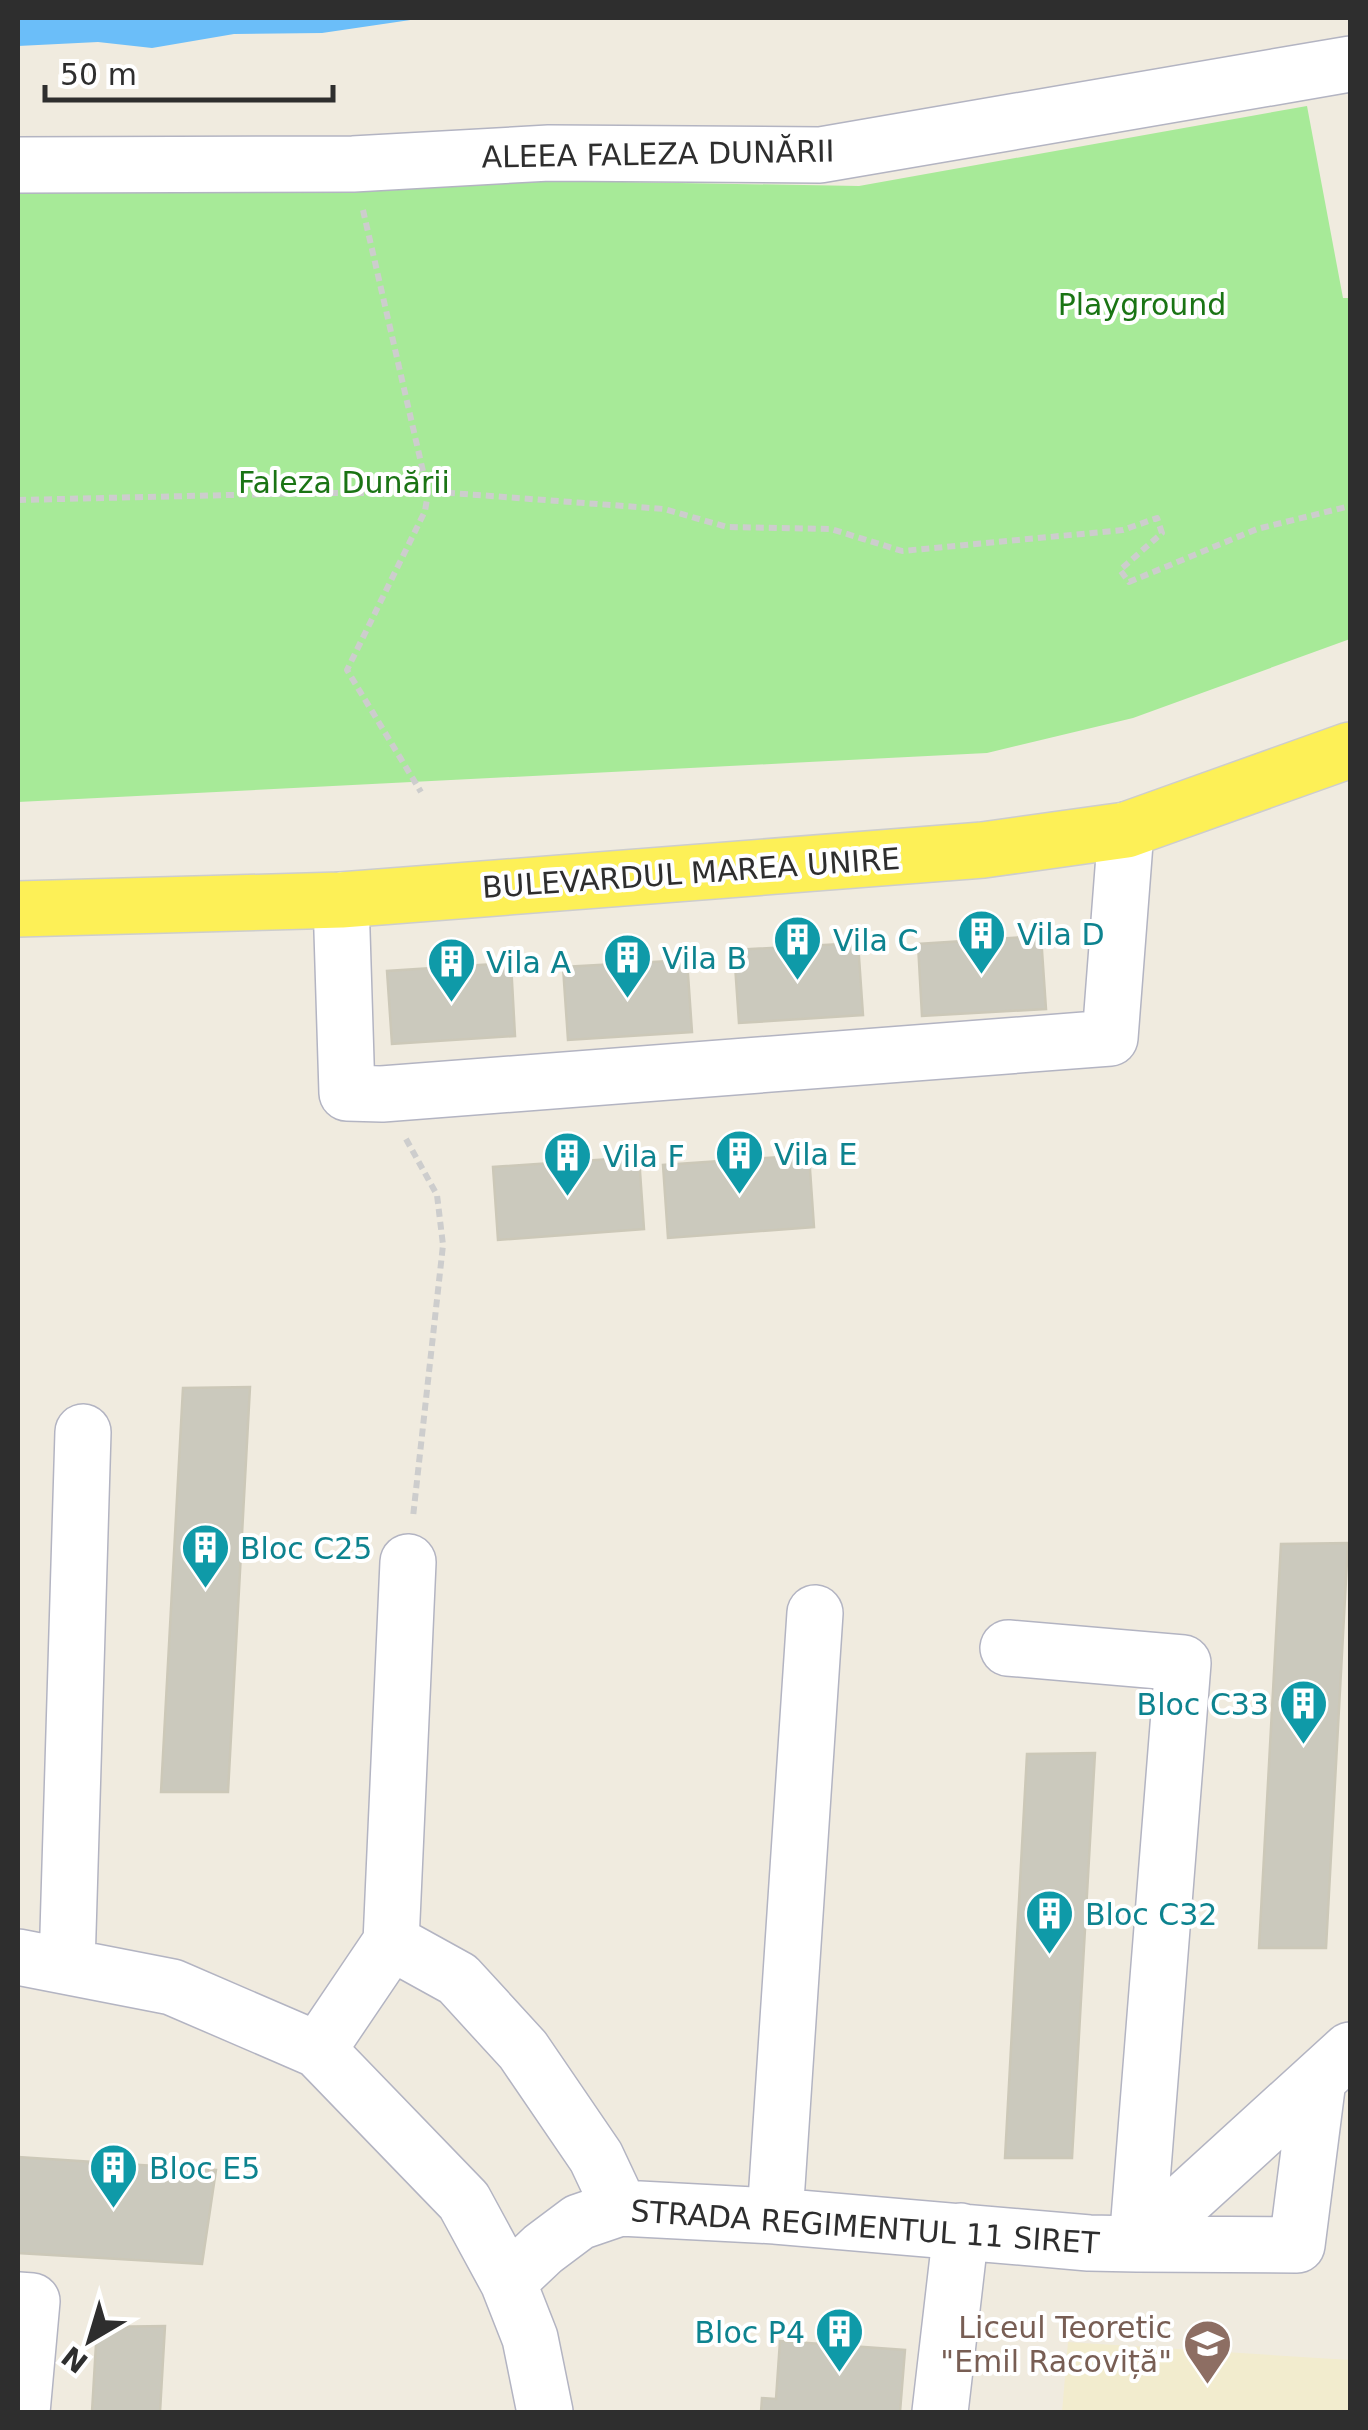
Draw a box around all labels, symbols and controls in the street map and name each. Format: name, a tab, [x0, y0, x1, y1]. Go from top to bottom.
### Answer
scale bar	[45, 40, 332, 102]
text: 50 m	[60, 57, 137, 92]
street label: ALEEA FALEZA DUNĂRII	[481, 132, 835, 175]
park label: Playground	[1058, 287, 1226, 322]
park label: Faleza Dunării	[238, 465, 450, 500]
street label: BULEVARDUL MAREA UNIRE	[481, 841, 901, 905]
building icon: Vila D	[956, 908, 1008, 976]
building icon: Vila C	[772, 914, 824, 982]
place label: Vila D	[1017, 917, 1105, 952]
place label: Vila C	[833, 923, 918, 958]
building icon: Vila B	[601, 932, 653, 1000]
building icon: Vila A	[425, 936, 477, 1004]
place label: Vila B	[662, 941, 747, 976]
place label: Vila A	[486, 945, 571, 980]
building icon: Vila E	[713, 1128, 765, 1196]
building icon: Vila F	[542, 1130, 594, 1198]
place label: Vila E	[774, 1137, 857, 1172]
place label: Vila F	[603, 1139, 685, 1174]
building icon: Bloc C25	[179, 1522, 231, 1590]
place label: Bloc C25	[240, 1531, 372, 1566]
building icon: Bloc C33	[1278, 1678, 1330, 1746]
place label: Bloc C33	[1137, 1687, 1269, 1722]
building icon: Bloc C32	[1024, 1888, 1076, 1956]
place label: Bloc C32	[1085, 1897, 1217, 1932]
building icon: Bloc E5	[88, 2142, 140, 2210]
place label: Bloc E5	[149, 2151, 260, 2186]
street label: STRADA REGIMENTUL 11 SIRET	[630, 2193, 1101, 2261]
north arrow	[40, 2290, 140, 2390]
building icon: Bloc P4	[814, 2306, 866, 2374]
place label: Liceul Teoretic "Emil Racoviță"	[940, 2310, 1172, 2379]
place label: Bloc P4	[695, 2315, 805, 2350]
school or university icon: Liceul Teoretic "Emil Racoviță"	[1181, 2318, 1233, 2386]
text: N	[56, 2339, 94, 2380]

